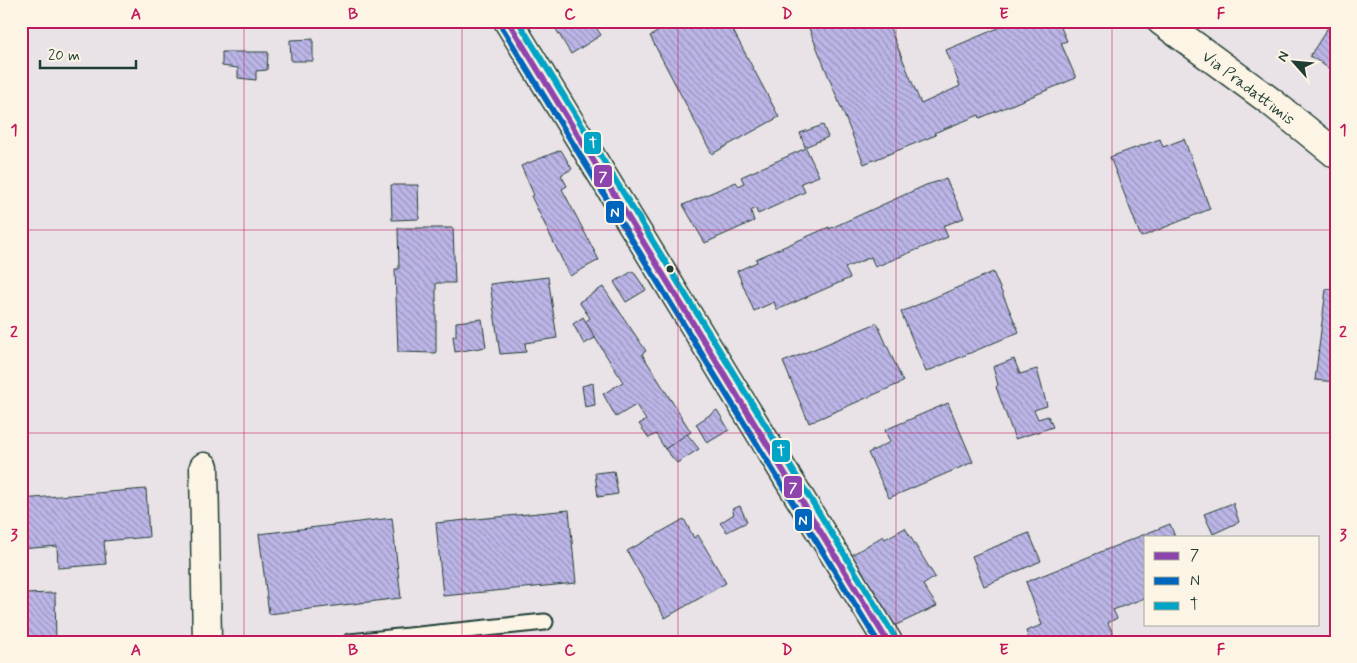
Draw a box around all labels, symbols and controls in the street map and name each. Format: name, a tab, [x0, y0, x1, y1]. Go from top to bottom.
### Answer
text: A	[131, 4, 141, 25]
text: B	[348, 4, 358, 25]
text: C	[564, 4, 576, 25]
text: D	[781, 4, 793, 25]
text: E	[999, 4, 1009, 25]
text: F	[1217, 4, 1226, 25]
scale bar	[40, 38, 136, 70]
north arrow	[1270, 38, 1320, 88]
text: 20 m	[48, 46, 80, 66]
street label: Via Pradattimis	[1197, 46, 1299, 130]
text: N	[1273, 48, 1293, 65]
text: 1	[10, 120, 18, 141]
text: 1	[1339, 120, 1347, 141]
line badge: T	[583, 131, 602, 155]
text: T	[589, 135, 597, 153]
line badge: 7	[593, 164, 613, 188]
text: 7	[599, 168, 608, 186]
line badge: N	[605, 200, 625, 224]
text: N	[610, 204, 620, 222]
unlabelled marker	[665, 264, 675, 274]
text: 2	[10, 322, 18, 343]
text: 2	[1339, 322, 1347, 343]
line badge: T	[771, 439, 791, 463]
text: T	[777, 443, 785, 461]
line badge: 7	[783, 475, 803, 499]
text: 7	[789, 479, 798, 497]
line badge: N	[794, 508, 813, 532]
text: N	[798, 512, 808, 530]
text: 3	[10, 525, 18, 546]
text: 3	[1339, 525, 1347, 546]
legend	[1144, 536, 1320, 626]
text: 7	[1190, 546, 1199, 566]
text: N	[1190, 572, 1200, 592]
text: T	[1190, 596, 1199, 616]
text: A	[131, 640, 141, 661]
text: B	[348, 640, 358, 661]
text: C	[564, 640, 576, 661]
text: D	[781, 640, 793, 661]
text: E	[999, 640, 1009, 661]
text: F	[1217, 640, 1226, 661]

